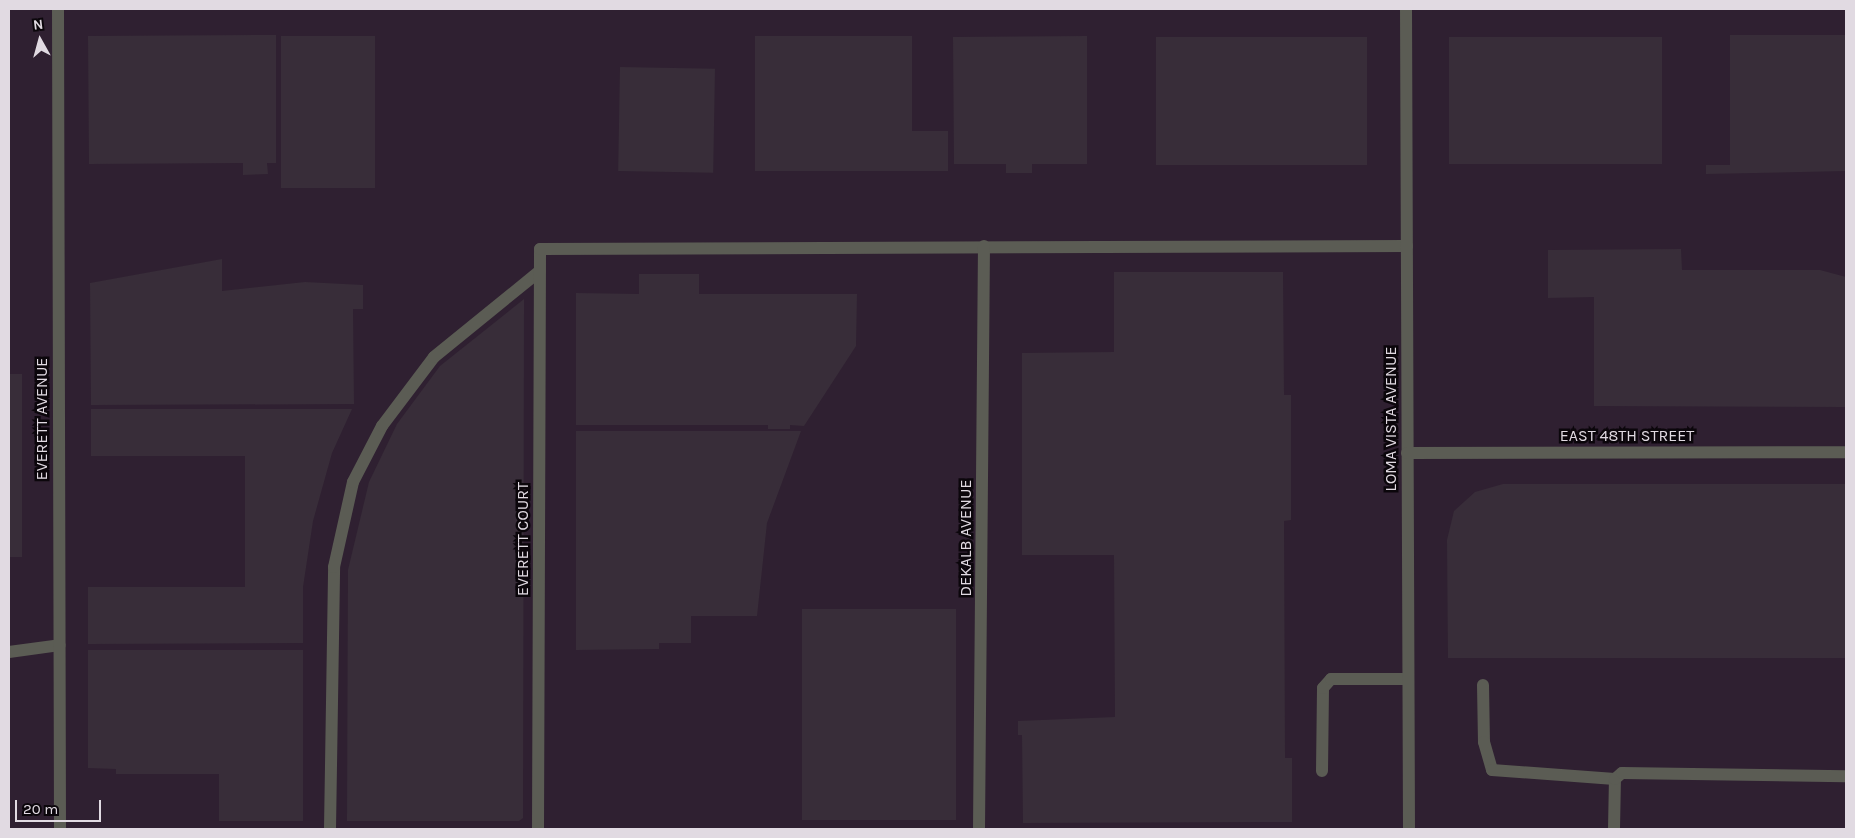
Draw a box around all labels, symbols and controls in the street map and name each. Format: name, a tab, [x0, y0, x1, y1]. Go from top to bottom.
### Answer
north arrow	[15, 15, 65, 65]
text: N	[32, 16, 44, 34]
street label: LOMA VISTA AVENUE	[1381, 347, 1401, 491]
street label: EVERETT AVENUE	[32, 358, 52, 480]
street label: EAST 48TH STREET	[1560, 426, 1694, 446]
street label: DEKALB AVENUE	[956, 480, 976, 596]
street label: EVERETT COURT	[513, 482, 533, 596]
scale bar	[18, 790, 104, 822]
text: 20 m	[23, 800, 58, 818]

